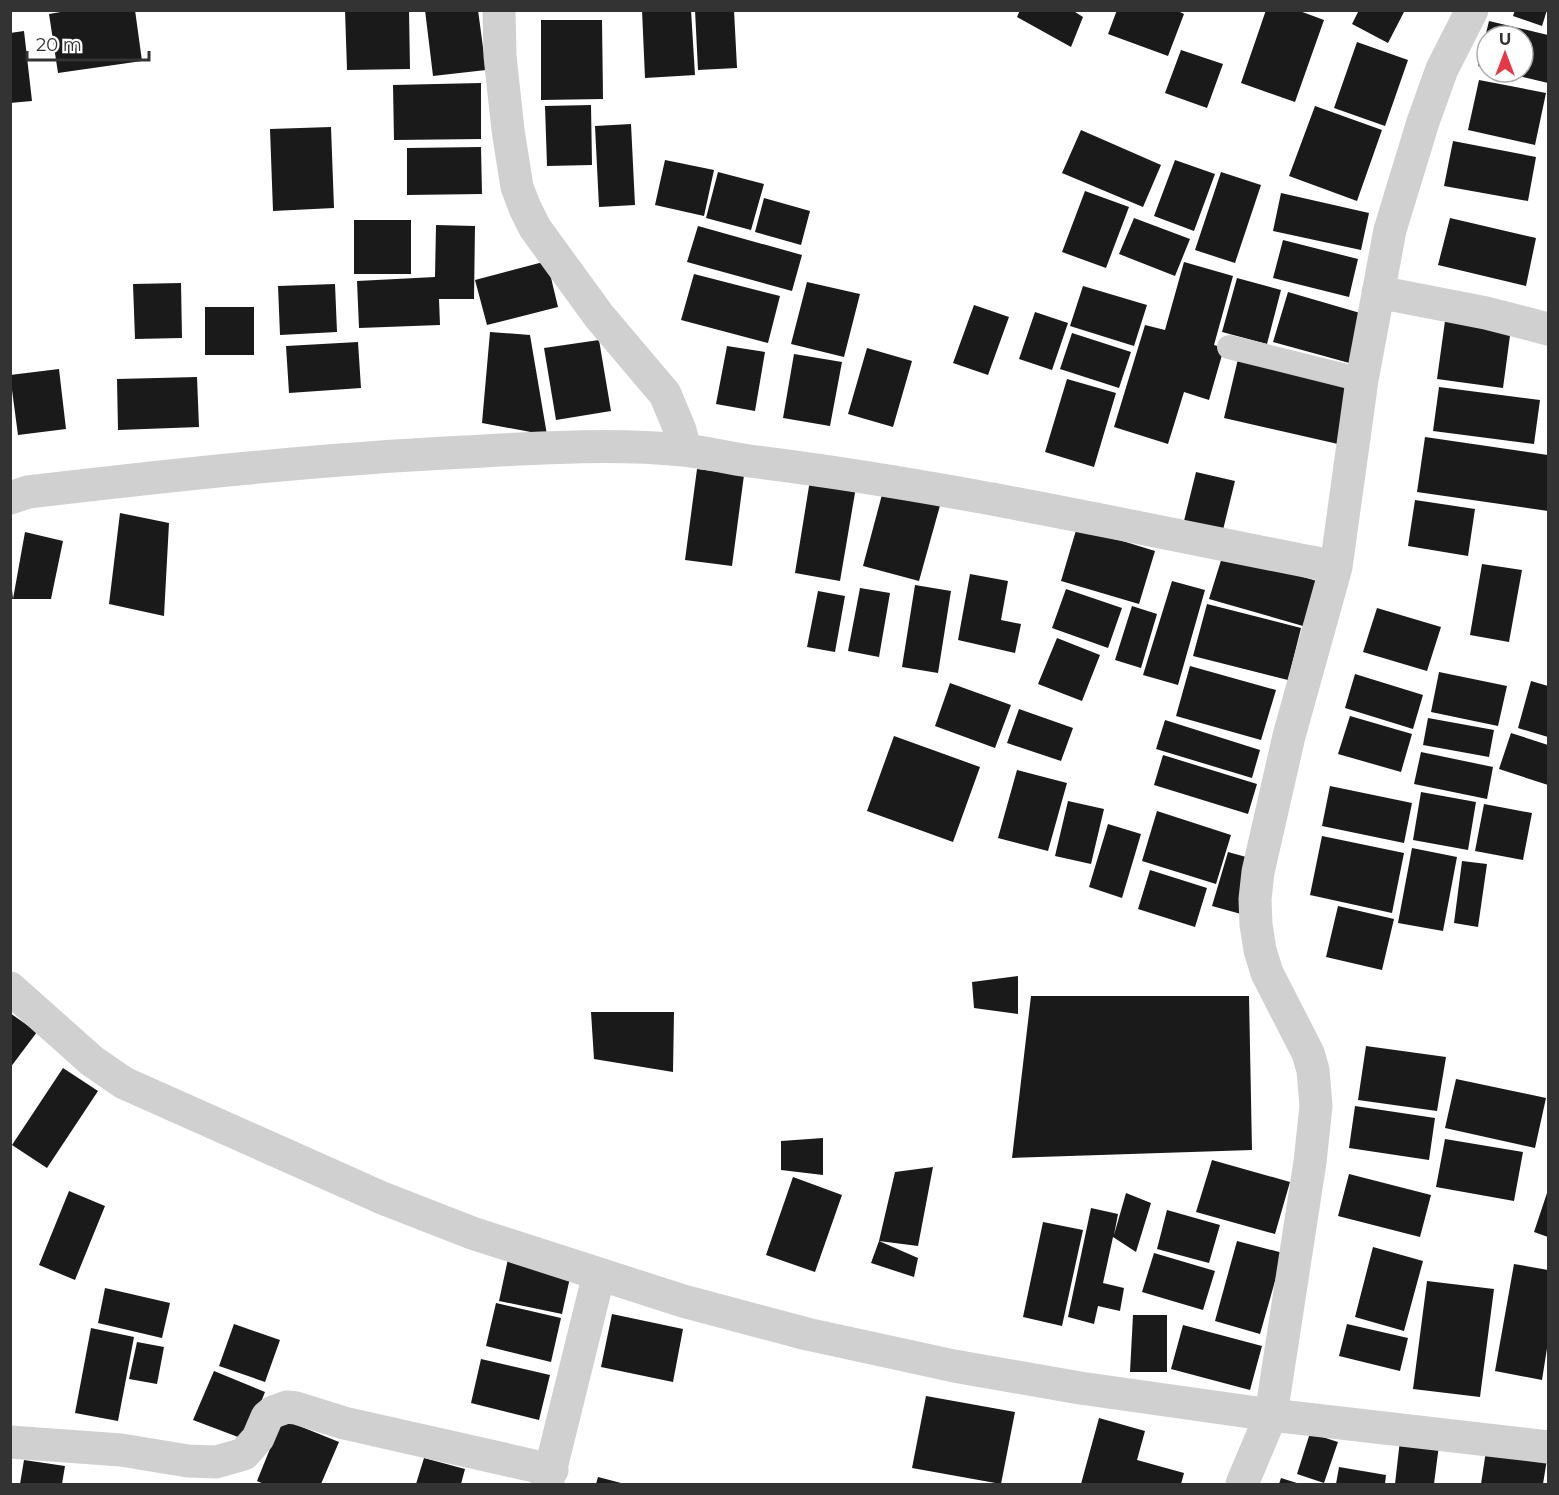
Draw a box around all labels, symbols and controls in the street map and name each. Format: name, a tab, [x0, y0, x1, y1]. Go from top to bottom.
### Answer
scale bar	[27, 24, 148, 62]
north arrow	[1475, 24, 1535, 84]
text: U	[1499, 30, 1511, 49]
text: 20 m	[36, 34, 82, 56]

